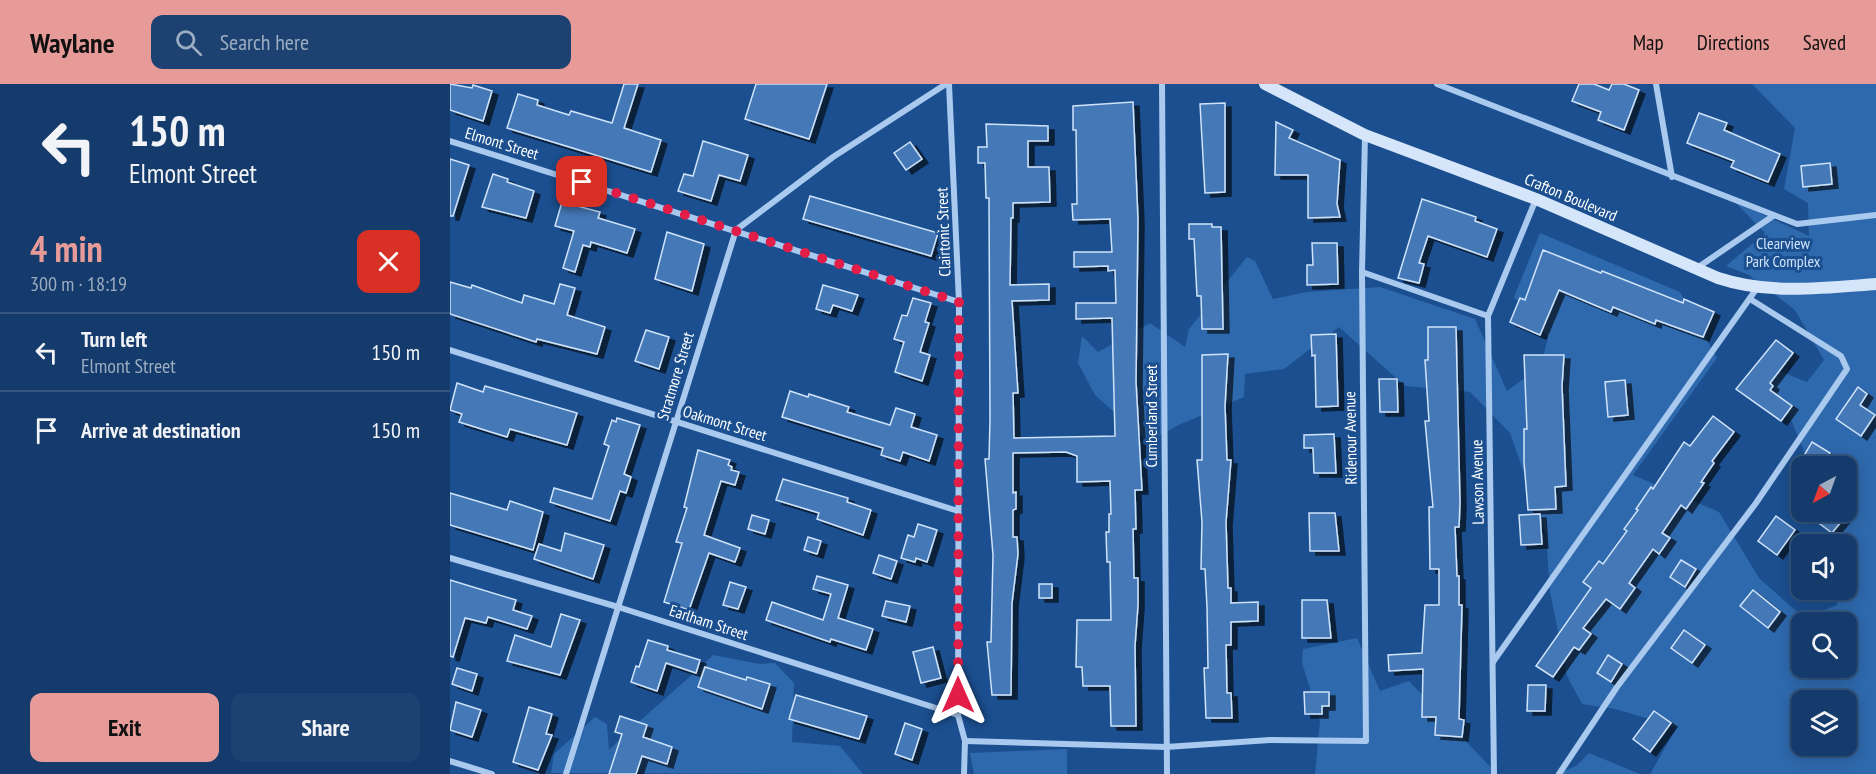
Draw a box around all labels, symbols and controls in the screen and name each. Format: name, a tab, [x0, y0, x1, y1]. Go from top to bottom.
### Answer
search box	[151, 15, 571, 69]
text: Waylane	[30, 24, 115, 61]
icon: search	[172, 26, 205, 59]
text: Search here	[220, 28, 309, 56]
text: Map	[1633, 29, 1664, 56]
text: Directions	[1697, 29, 1770, 56]
text: Saved	[1803, 29, 1846, 56]
text: 150 m	[129, 103, 226, 158]
icon: left	[30, 108, 108, 186]
street label: Elmont Street	[463, 122, 542, 164]
text: Elmont Street	[129, 156, 257, 190]
pin	[556, 156, 607, 207]
icon: arrive	[565, 165, 598, 198]
street label: Crafton Boulevard	[1522, 168, 1620, 226]
street label: Clairtonic Street	[931, 186, 955, 277]
text: 4 min	[30, 225, 103, 272]
button: close	[357, 230, 420, 293]
park label: Clearview Park Complex	[1746, 233, 1821, 271]
text: 300 m · 18:19	[30, 271, 127, 297]
text: Turn left	[81, 325, 147, 353]
street label: Stratmore Street	[652, 329, 698, 423]
icon: left	[30, 336, 63, 369]
text: 150 m	[371, 338, 420, 366]
text: Elmont Street	[81, 353, 176, 379]
street label: Cumberland Street	[1141, 364, 1161, 468]
street label: Ridenour Avenue	[1339, 391, 1361, 485]
street label: Oakmont Street	[681, 401, 770, 445]
icon: arrive	[30, 414, 63, 447]
text: Arrive at destination	[81, 416, 241, 444]
text: 150 m	[371, 416, 420, 444]
street label: Lawson Avenue	[1466, 439, 1488, 525]
north arrow	[1791, 456, 1857, 522]
map controls	[1791, 456, 1857, 756]
button: sound	[1791, 534, 1857, 600]
street label: Earlham Street	[667, 600, 752, 644]
button: search	[1791, 612, 1857, 678]
position arrow	[926, 663, 990, 727]
button: layers	[1791, 690, 1857, 756]
button: Exit	[30, 693, 219, 762]
button: Share	[231, 693, 420, 762]

